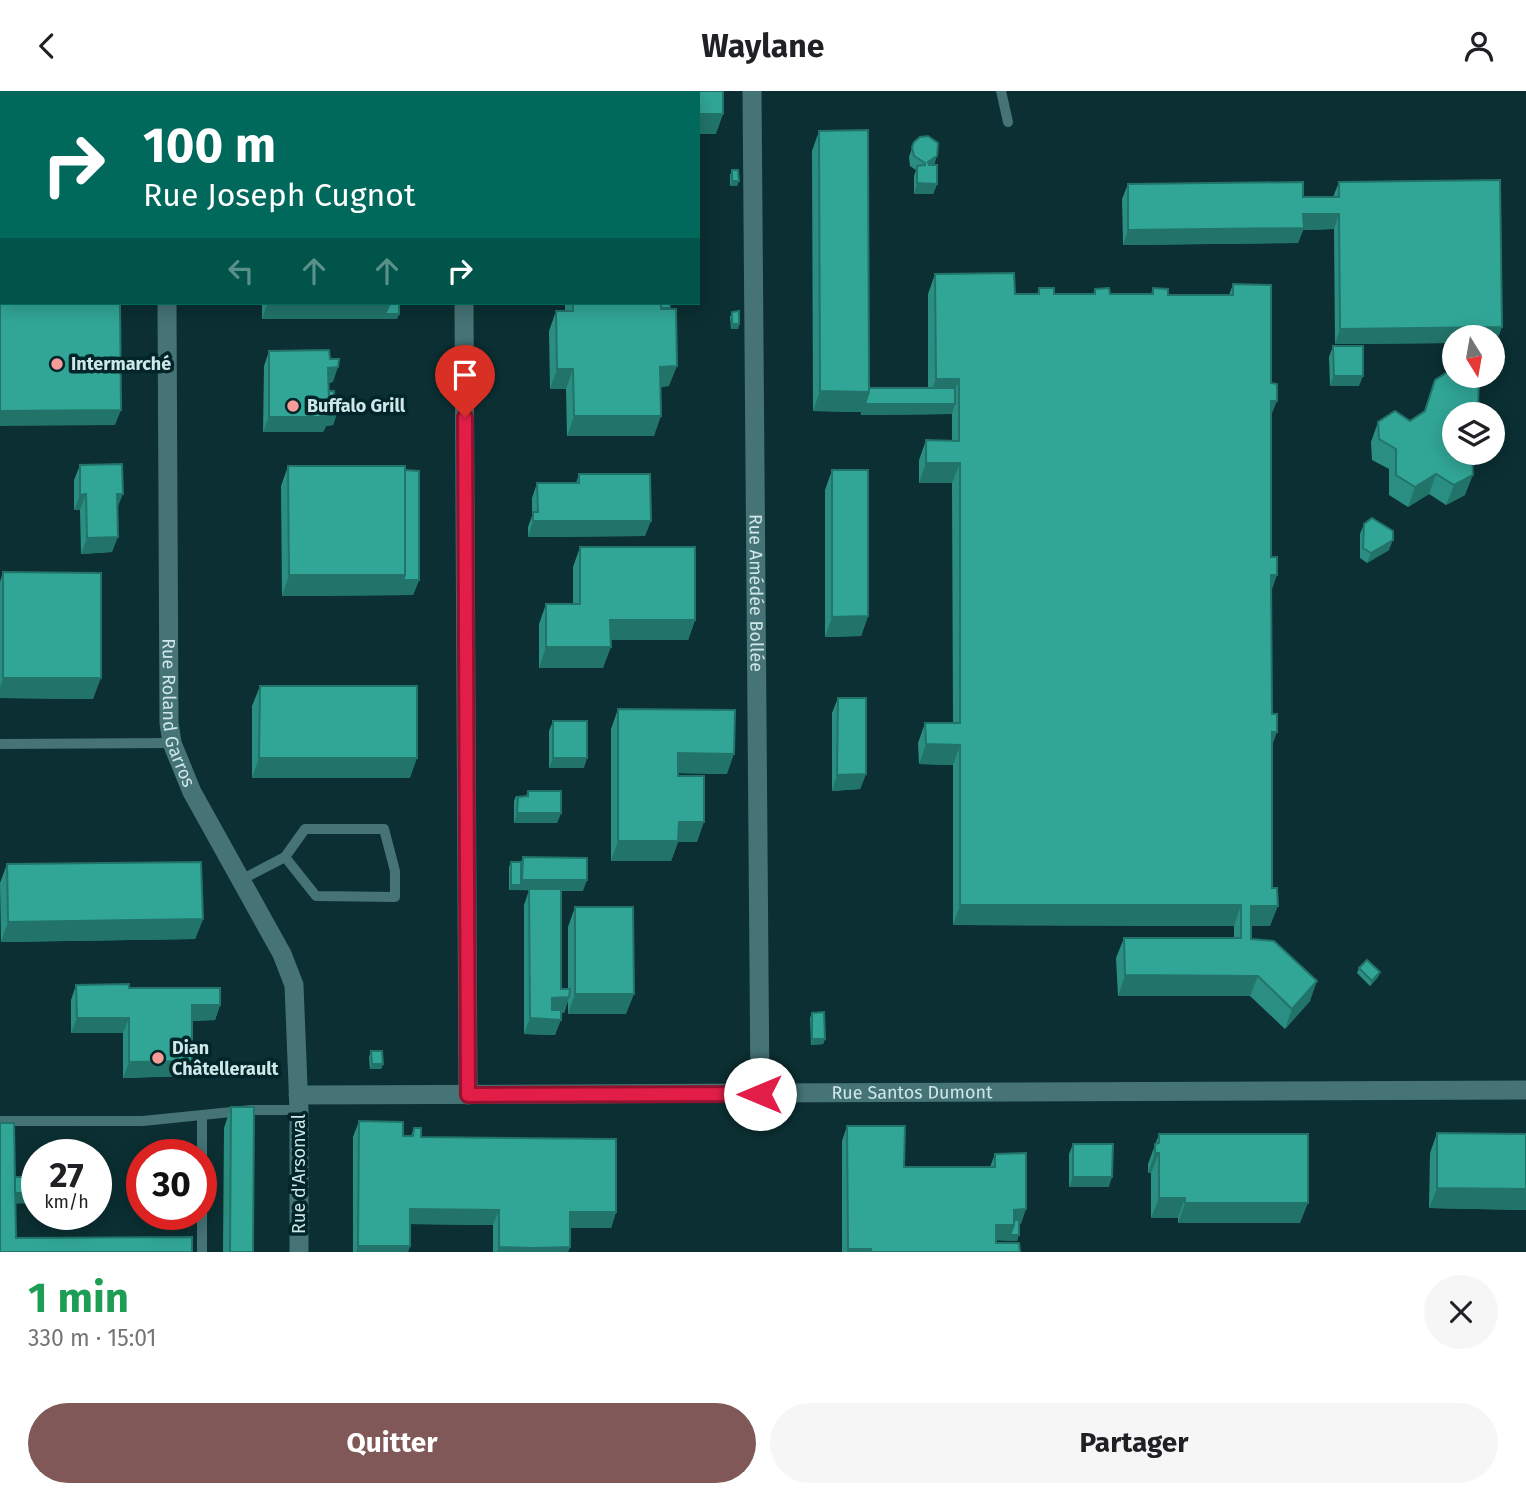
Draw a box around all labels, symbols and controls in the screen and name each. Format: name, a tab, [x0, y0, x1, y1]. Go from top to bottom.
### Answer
icon: back	[28, 27, 66, 65]
text: Waylane	[702, 27, 824, 65]
icon: person	[1460, 27, 1498, 65]
text: 100 m	[143, 116, 276, 175]
icon: right	[28, 119, 119, 210]
text: Rue Joseph Cugnot	[143, 176, 416, 214]
icon: left	[222, 252, 260, 290]
icon: ahead	[295, 252, 333, 290]
icon: ahead	[368, 252, 406, 290]
icon: right	[441, 252, 479, 290]
north arrow	[1442, 325, 1505, 389]
map controls	[1442, 325, 1505, 465]
pin	[435, 345, 495, 417]
place label: Intermarché	[71, 353, 171, 375]
marker: Intermarché	[49, 356, 65, 372]
icon: arrive	[446, 356, 484, 394]
place label: Buffalo Grill	[307, 395, 406, 417]
marker: Buffalo Grill	[285, 398, 301, 414]
button: layers	[1442, 402, 1505, 465]
street label: Rue Amédée Bollée	[744, 514, 768, 672]
street label: Rue Roland Garros	[158, 638, 200, 790]
place label: Dian Châtellerault	[172, 1037, 280, 1080]
marker: Dian Châtellerault	[150, 1050, 166, 1066]
position arrow	[723, 1057, 797, 1131]
street label: Rue Santos Dumont	[831, 1081, 993, 1104]
street label: Rue d'Arsonval	[288, 1114, 310, 1234]
speed limit sign: 30	[126, 1139, 217, 1230]
text: 27	[49, 1154, 84, 1196]
text: km/h	[44, 1191, 89, 1213]
text: 1 min	[28, 1273, 129, 1323]
button: close	[1424, 1275, 1498, 1349]
text: 330 m · 15:01	[28, 1324, 157, 1352]
button: Quitter	[28, 1403, 756, 1483]
button: Partager	[770, 1403, 1498, 1483]

